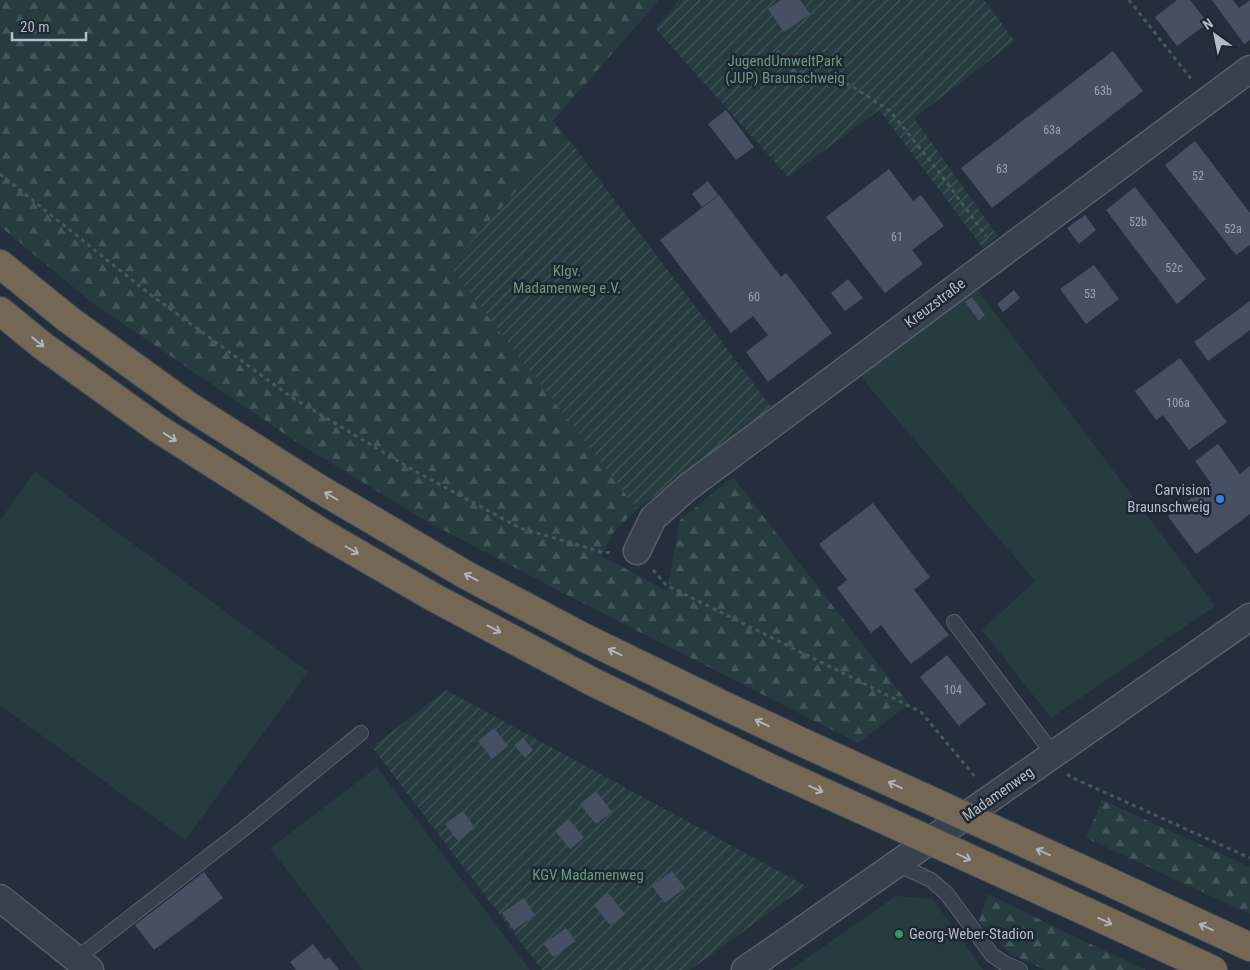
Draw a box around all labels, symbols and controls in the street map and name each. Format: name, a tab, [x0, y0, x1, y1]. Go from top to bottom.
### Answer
scale bar	[12, 10, 86, 42]
north arrow	[1190, 10, 1240, 60]
text: N	[1200, 15, 1216, 33]
text: 20 m	[20, 18, 50, 36]
park label: JugendUmweltPark (JUP) Braunschweig	[725, 52, 845, 87]
house number: 63b	[1094, 84, 1112, 98]
house number: 63a	[1043, 123, 1061, 137]
house number: 63	[996, 162, 1008, 176]
house number: 52	[1192, 169, 1204, 183]
house number: 52b	[1129, 215, 1147, 229]
house number: 52a	[1224, 222, 1242, 236]
house number: 61	[891, 230, 903, 244]
house number: 52c	[1165, 261, 1183, 275]
park label: Klgv. Madamenweg e.V.	[513, 262, 621, 297]
street label: Kreuzstraße	[901, 274, 969, 332]
house number: 53	[1084, 287, 1096, 301]
house number: 60	[748, 290, 760, 304]
one-way arrow	[31, 336, 44, 347]
house number: 106a	[1166, 396, 1190, 410]
one-way arrow	[162, 432, 176, 442]
place label: Carvision Braunschweig	[1127, 481, 1210, 516]
one-way arrow	[324, 490, 338, 500]
marker: Carvision Braunschweig	[1214, 493, 1226, 505]
one-way arrow	[345, 546, 359, 556]
one-way arrow	[464, 572, 479, 582]
one-way arrow	[486, 625, 501, 635]
one-way arrow	[608, 647, 623, 657]
house number: 104	[944, 683, 962, 697]
one-way arrow	[755, 718, 770, 728]
street label: Madamenweg	[959, 763, 1037, 825]
one-way arrow	[888, 779, 903, 789]
one-way arrow	[808, 785, 823, 795]
one-way arrow	[1036, 847, 1051, 857]
one-way arrow	[956, 852, 971, 862]
park label: KGV Madamenweg	[532, 866, 644, 884]
one-way arrow	[1097, 916, 1112, 926]
one-way arrow	[1199, 921, 1214, 931]
place label: Georg-Weber-Stadion	[909, 925, 1034, 943]
marker: Georg-Weber-Stadion	[893, 928, 905, 940]

